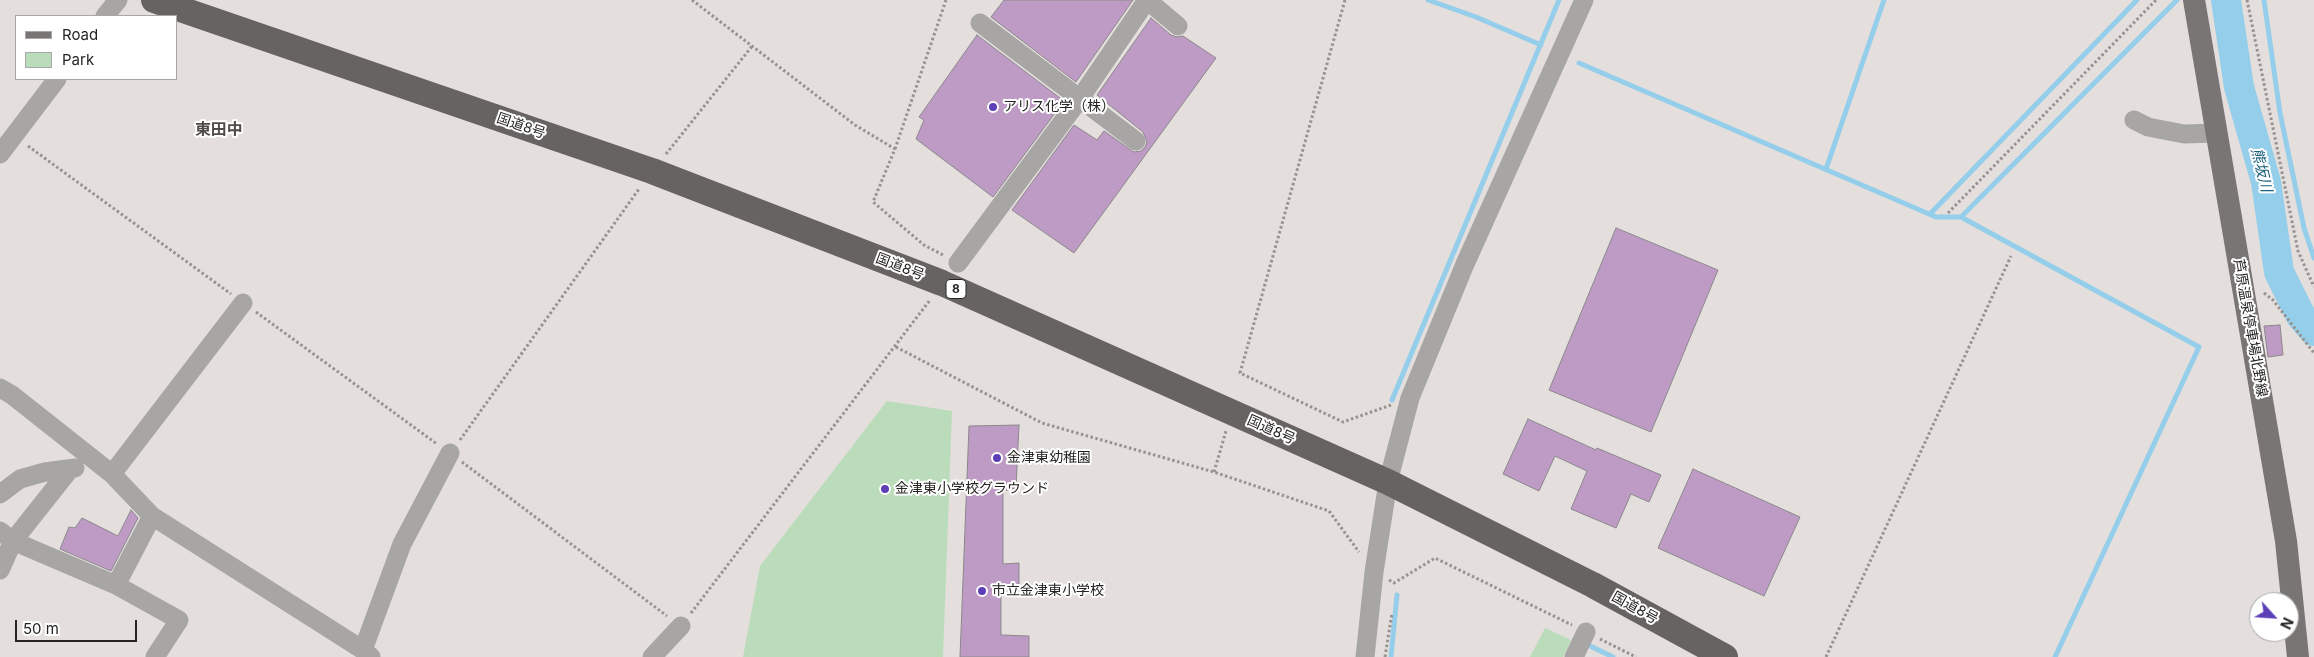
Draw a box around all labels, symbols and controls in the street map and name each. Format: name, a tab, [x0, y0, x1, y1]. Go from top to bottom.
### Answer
legend	[15, 15, 178, 80]
text: Road	[62, 25, 98, 44]
text: Park	[62, 50, 94, 69]
place label: アリス化学（株）	[1003, 99, 1115, 115]
marker: アリス化学（株）	[987, 101, 999, 113]
street label: 国道8号	[494, 110, 548, 142]
district label: 東田中	[195, 120, 243, 140]
water label: 熊坂川	[2247, 146, 2275, 194]
street label: 国道8号	[873, 250, 927, 284]
street label: 芦原温泉停車場北野線	[2230, 258, 2270, 398]
road number: 8	[946, 280, 966, 298]
street label: 国道8号	[1244, 412, 1298, 448]
place label: 金津東幼稚園	[1007, 450, 1091, 466]
marker: 金津東幼稚園	[991, 452, 1003, 464]
place label: 金津東小学校グラウンド	[895, 481, 1049, 497]
marker: 金津東小学校グラウンド	[879, 483, 891, 495]
place label: 市立金津東小学校	[992, 583, 1104, 599]
marker: 市立金津東小学校	[976, 585, 988, 597]
street label: 国道8号	[1609, 588, 1661, 628]
north arrow	[2249, 592, 2299, 642]
scale bar	[18, 610, 140, 642]
text: N	[2277, 615, 2297, 632]
text: 50 m	[23, 619, 59, 638]

